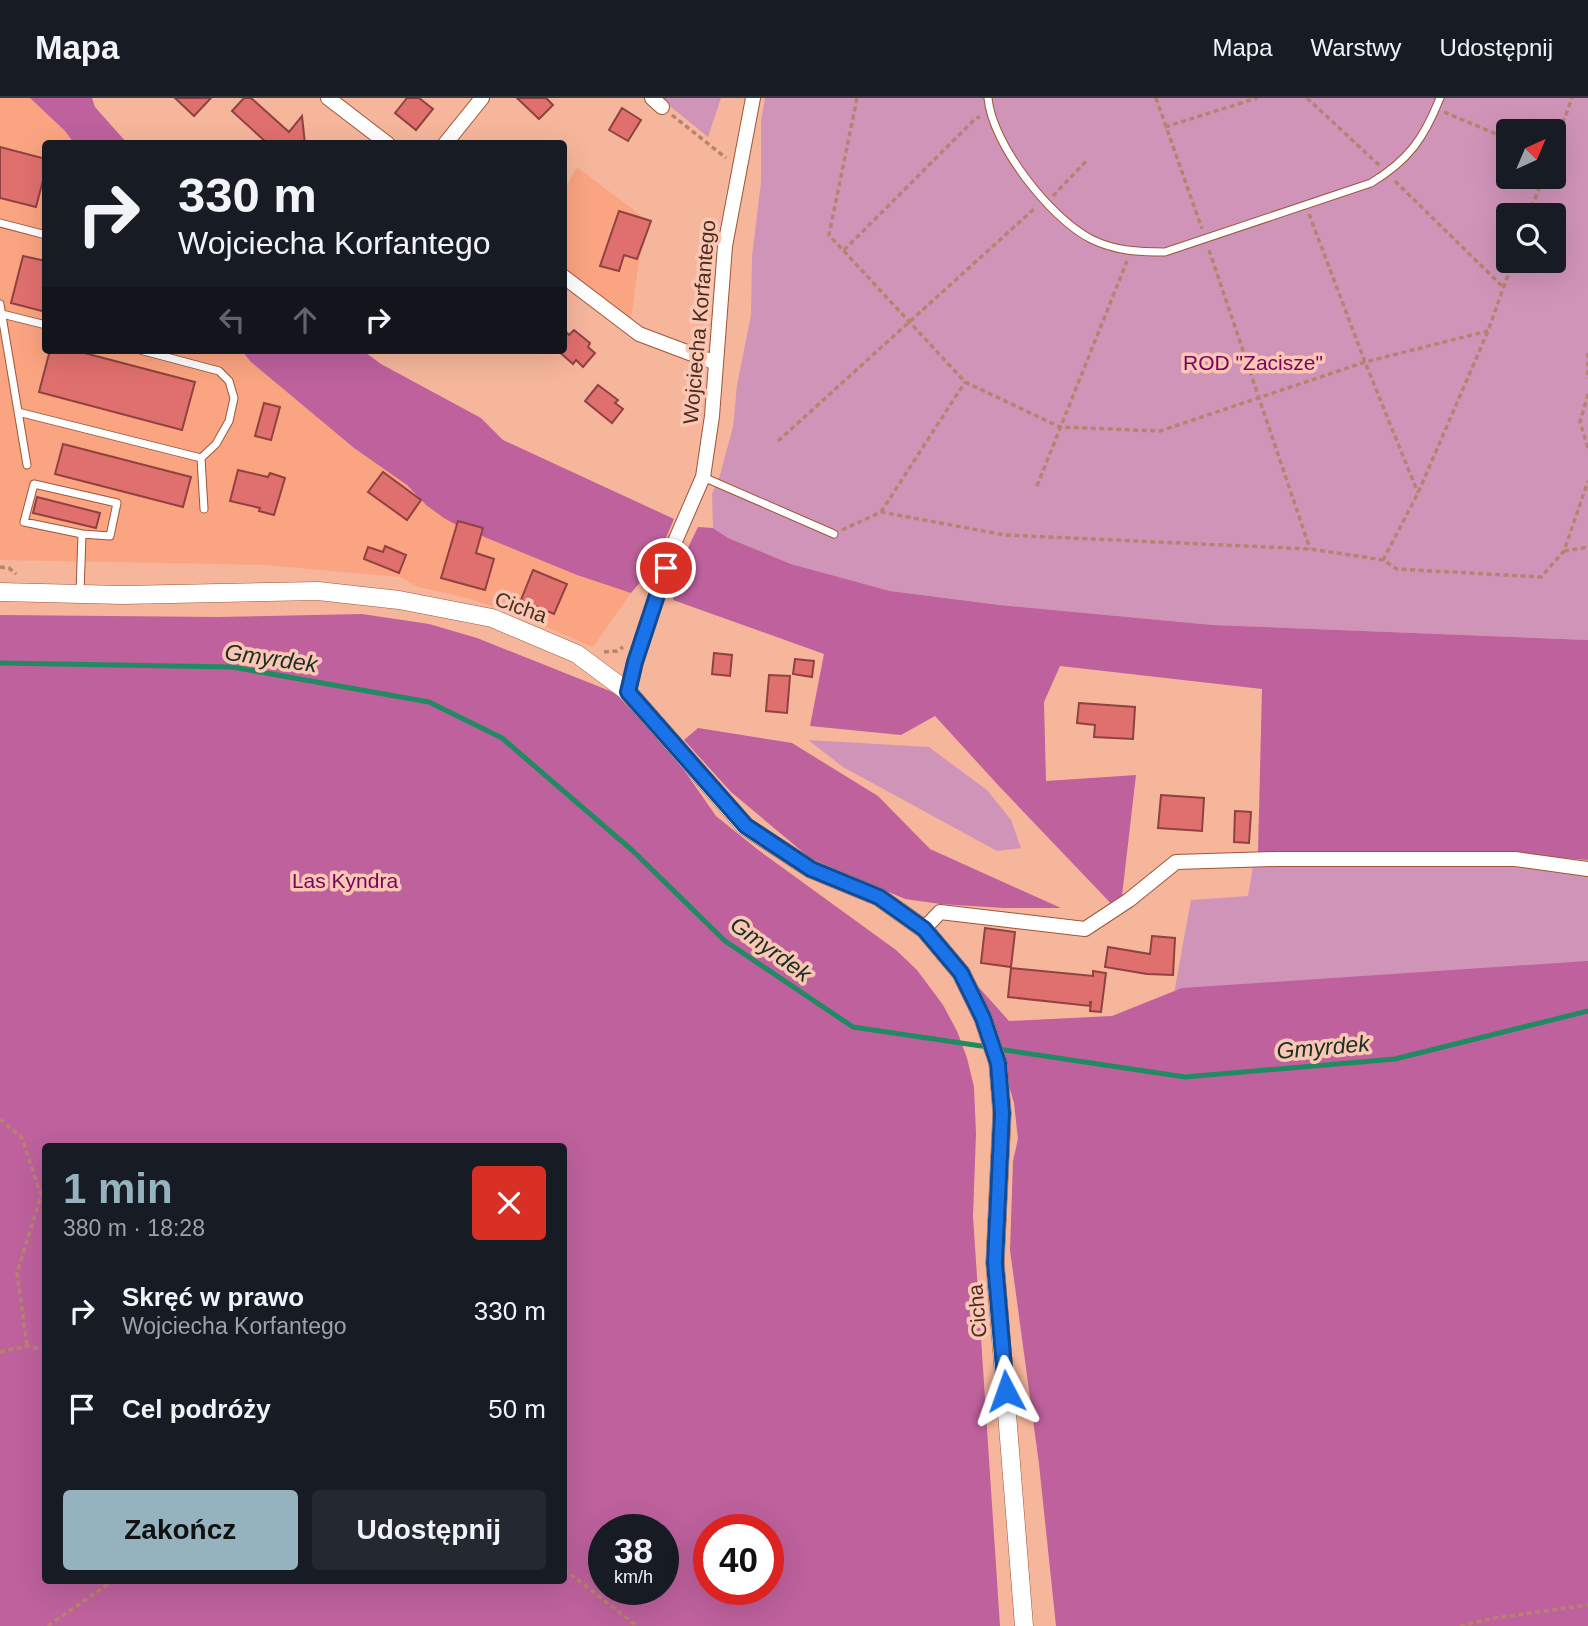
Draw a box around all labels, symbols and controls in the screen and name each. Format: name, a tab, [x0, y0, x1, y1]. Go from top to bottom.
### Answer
text: Mapa	[35, 29, 119, 66]
text: Mapa	[1212, 34, 1272, 61]
text: Warstwy	[1310, 34, 1402, 61]
text: Udostępnij	[1440, 34, 1553, 61]
north arrow	[1496, 119, 1566, 189]
map controls	[1496, 119, 1566, 273]
icon: right	[63, 168, 154, 259]
text: 330 m	[178, 168, 317, 222]
button: search	[1496, 203, 1566, 273]
street label: Wojciecha Korfantego	[679, 219, 719, 425]
text: Wojciecha Korfantego	[178, 225, 490, 261]
icon: left	[213, 301, 251, 339]
icon: ahead	[286, 301, 324, 339]
icon: right	[359, 301, 397, 339]
park label: ROD "Zacisze"	[1183, 351, 1323, 374]
pin	[636, 538, 696, 598]
icon: arrive	[647, 549, 685, 587]
street label: Cicha	[492, 587, 550, 627]
water label: Gmyrdek	[223, 639, 320, 678]
park label: Las Kyndra	[292, 869, 398, 892]
water label: Gmyrdek	[726, 911, 818, 988]
water label: Gmyrdek	[1275, 1030, 1372, 1064]
text: 1 min	[63, 1165, 173, 1212]
button: close	[472, 1166, 546, 1240]
text: 380 m · 18:28	[63, 1215, 205, 1241]
text: Skręć w prawo	[122, 1282, 304, 1312]
street label: Cicha	[963, 1283, 991, 1339]
icon: right	[63, 1292, 101, 1330]
text: 330 m	[474, 1296, 546, 1326]
text: Wojciecha Korfantego	[122, 1313, 347, 1339]
position arrow	[969, 1354, 1043, 1428]
icon: arrive	[63, 1390, 101, 1428]
text: Cel podróży	[122, 1394, 271, 1424]
text: 50 m	[488, 1394, 546, 1424]
button: Zakończ	[63, 1490, 298, 1570]
button: Udostępnij	[312, 1490, 546, 1570]
speed limit sign: 40	[693, 1514, 784, 1605]
text: 38	[614, 1531, 653, 1570]
text: km/h	[614, 1567, 653, 1587]

